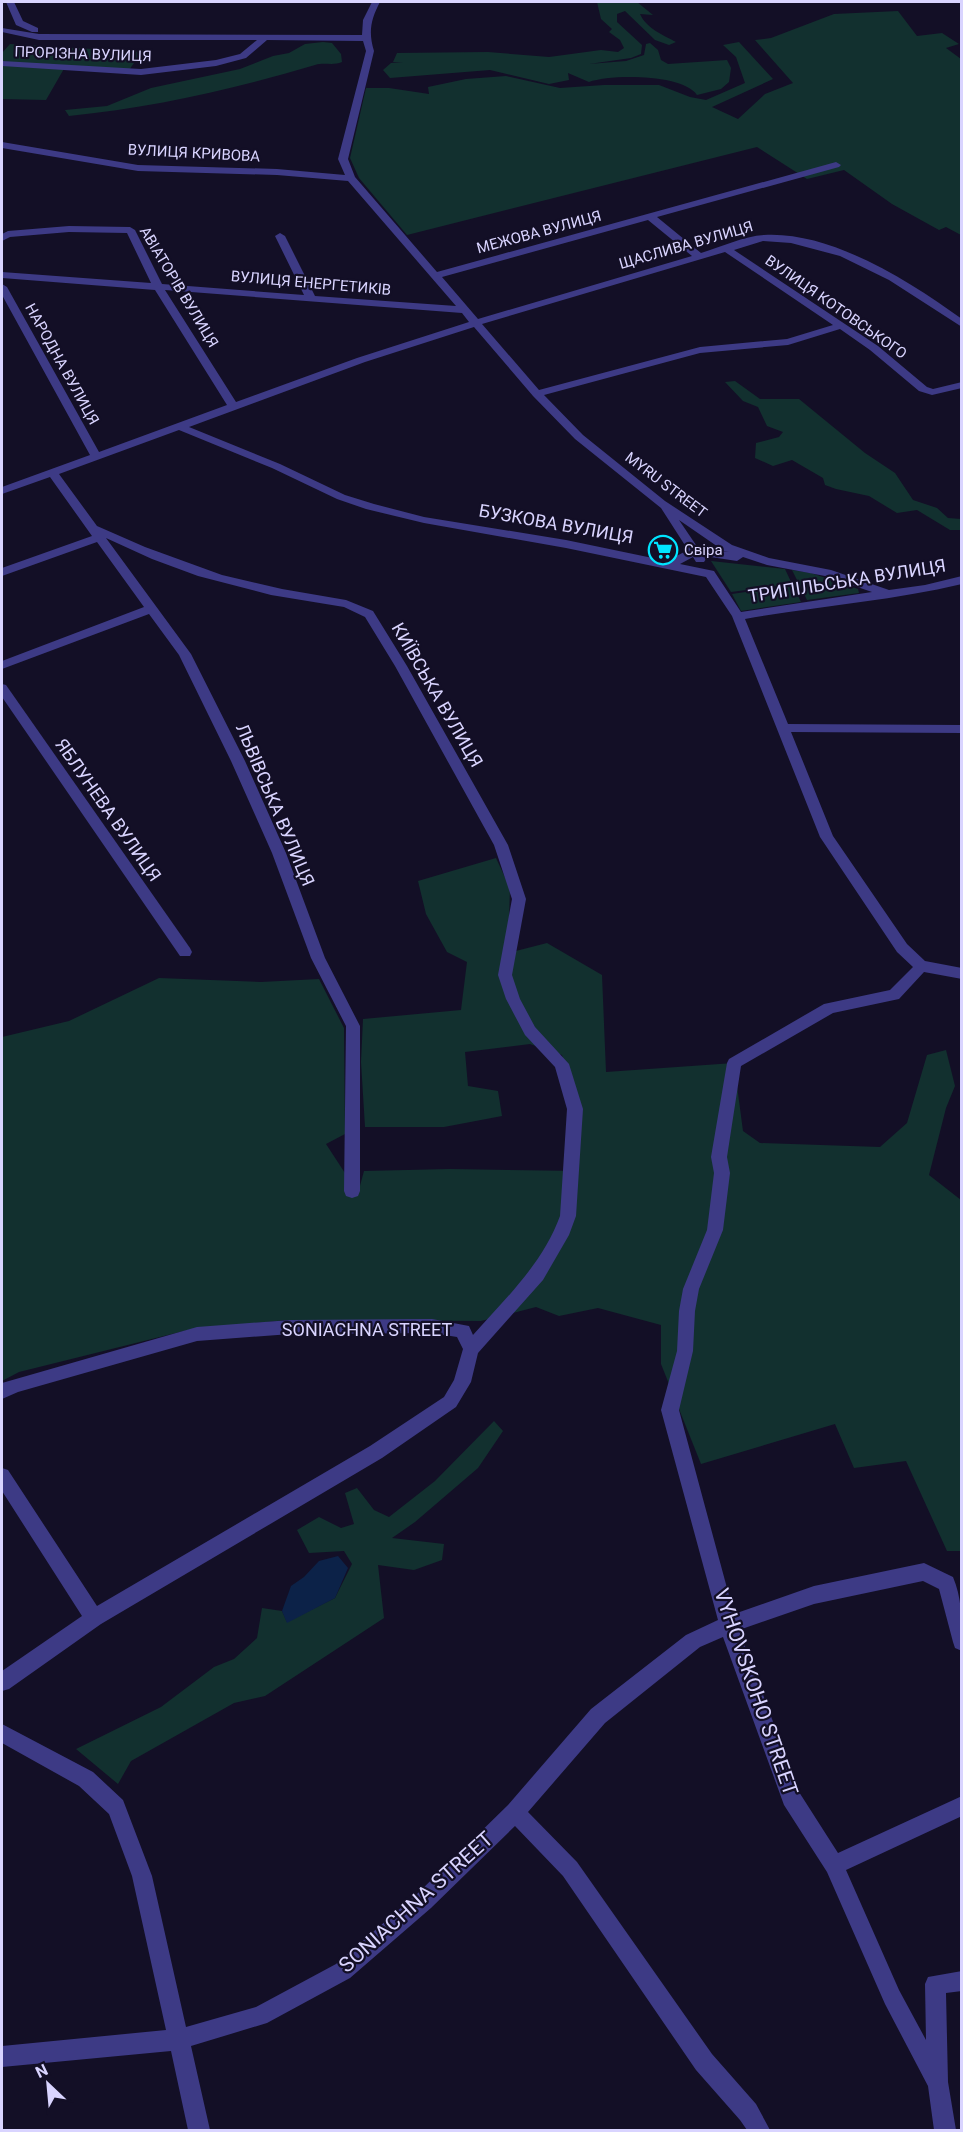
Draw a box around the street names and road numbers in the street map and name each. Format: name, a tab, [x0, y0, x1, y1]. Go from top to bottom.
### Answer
street label: ПРОРІЗНА ВУЛИЦЯ	[14, 43, 152, 65]
street label: ВУЛИЦЯ КРИВОВА	[127, 141, 261, 165]
street label: МЕЖОВА ВУЛИЦЯ	[475, 207, 603, 257]
street label: ЩАСЛИВА ВУЛИЦЯ	[617, 217, 755, 273]
street label: АВІАТОРІВ ВУЛИЦЯ	[136, 223, 222, 351]
street label: ВУЛИЦЯ КОТОВСЬКОГО	[762, 251, 910, 363]
street label: ВУЛИЦЯ ЕНЕРГЕТИКІВ	[230, 267, 392, 299]
street label: НАРОДНА ВУЛИЦЯ	[21, 300, 103, 428]
street label: MYRU STREET	[622, 448, 711, 522]
street label: БУЗКОВА ВУЛИЦЯ	[477, 500, 635, 547]
street label: ТРИПІЛЬСЬКА ВУЛИЦЯ	[747, 555, 947, 607]
street label: КИЇВСЬКА ВУЛИЦЯ	[387, 619, 487, 771]
street label: ЛЬВІВСЬКА ВУЛИЦЯ	[232, 720, 319, 889]
street label: ЯБЛУНЕВА ВУЛИЦЯ	[51, 734, 166, 885]
street label: SONIACHNA STREET	[282, 1319, 452, 1340]
street label: VYHOVSKOHO STREET	[709, 1585, 803, 1799]
street label: SONIACHNA STREET	[334, 1826, 498, 1977]

